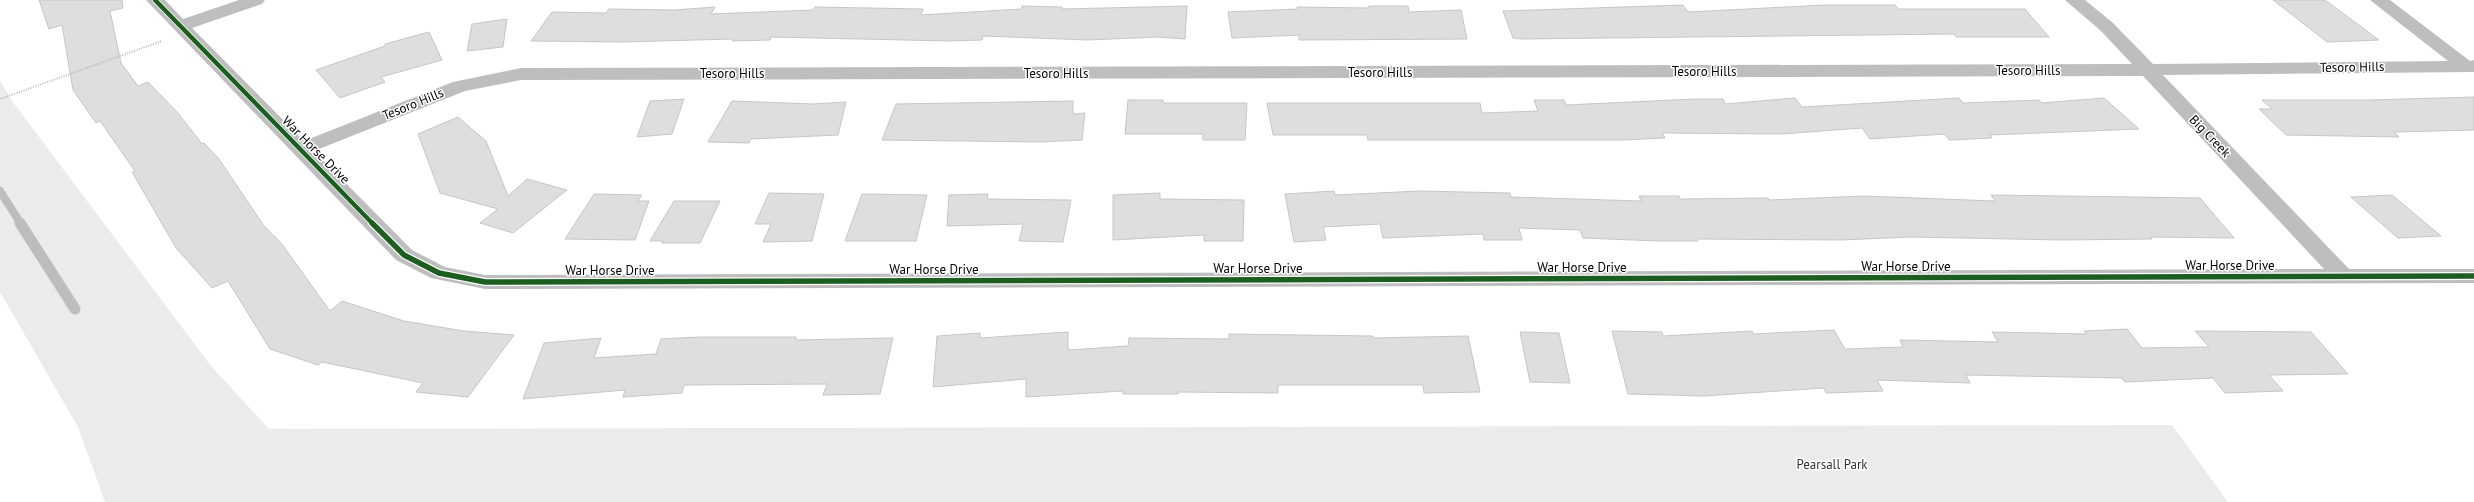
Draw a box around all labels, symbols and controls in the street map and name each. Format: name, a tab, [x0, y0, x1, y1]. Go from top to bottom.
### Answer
street label: Tesoro Hills	[2319, 58, 2385, 76]
street label: Tesoro Hills	[1996, 62, 2060, 79]
street label: Tesoro Hills	[1672, 63, 1736, 80]
street label: Tesoro Hills	[1348, 64, 1412, 81]
street label: Tesoro Hills	[700, 65, 764, 82]
street label: Tesoro Hills	[1024, 65, 1088, 82]
street label: Tesoro Hills	[380, 84, 446, 124]
street label: Big Creek	[2186, 111, 2235, 161]
street label: War Horse Drive	[278, 112, 354, 188]
street label: War Horse Drive	[2185, 257, 2275, 274]
street label: War Horse Drive	[1861, 258, 1951, 275]
street label: War Horse Drive	[1537, 259, 1627, 276]
street label: War Horse Drive	[1213, 260, 1303, 277]
street label: War Horse Drive	[889, 261, 979, 278]
street label: War Horse Drive	[565, 262, 655, 279]
park label: Pearsall Park	[1796, 456, 1868, 473]

